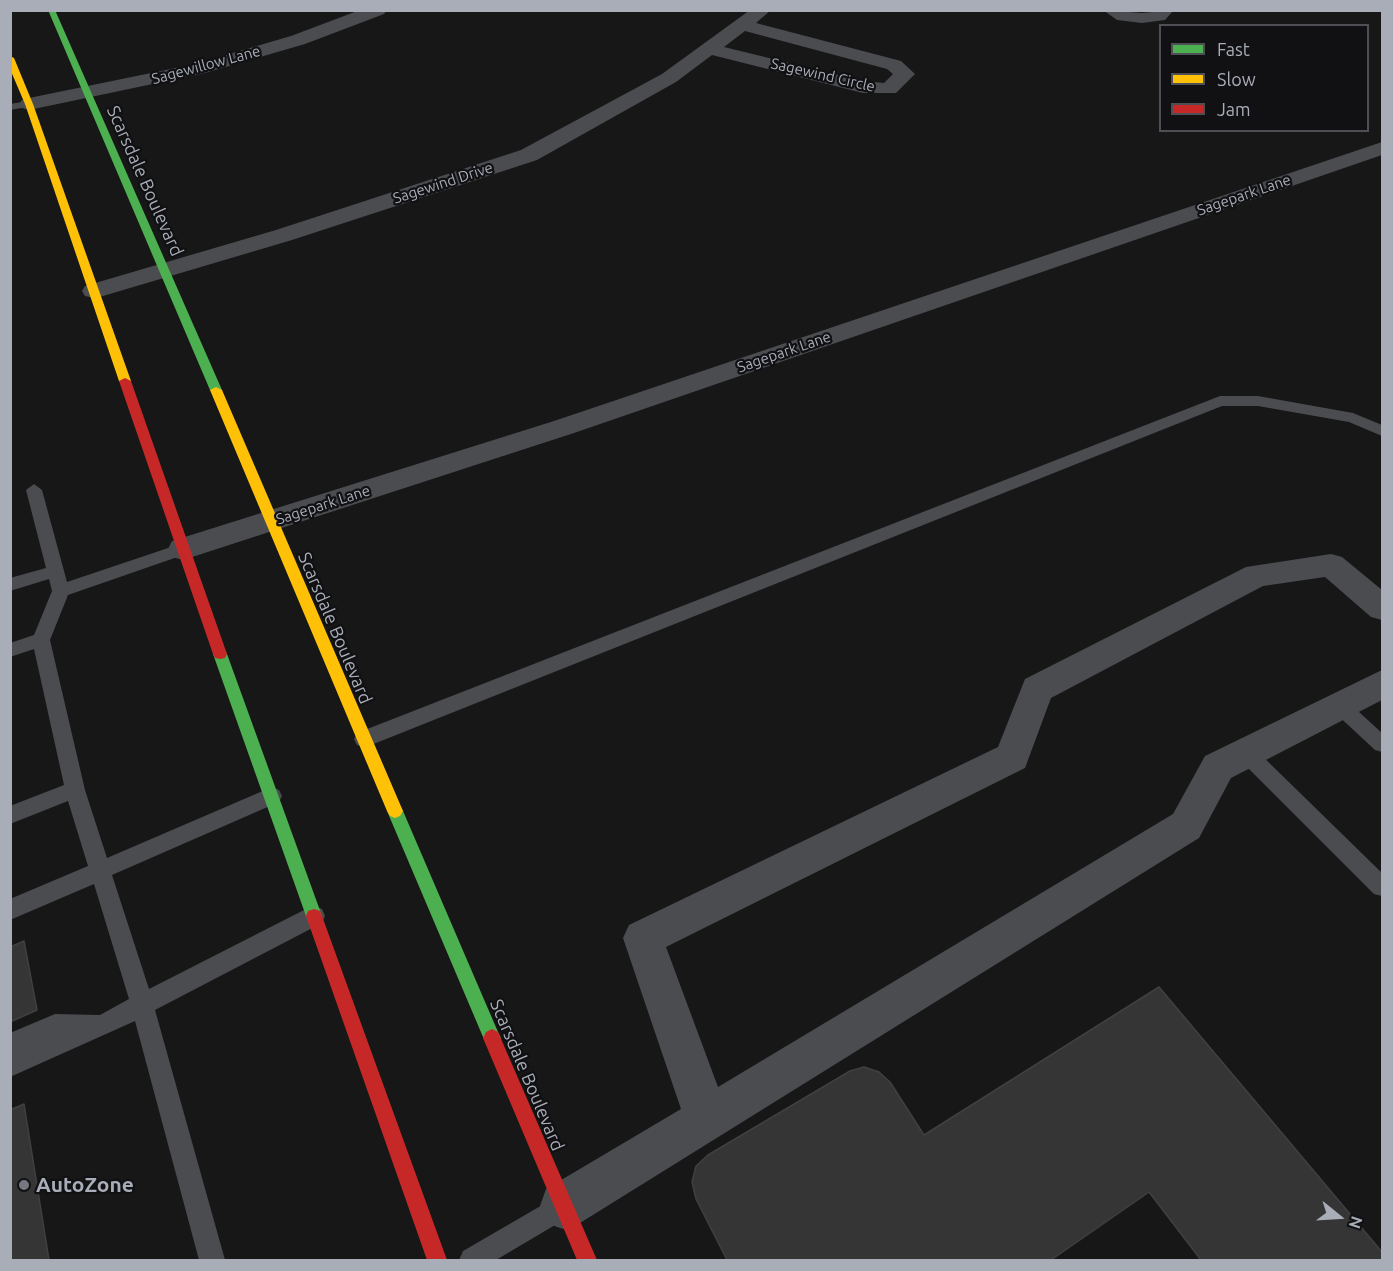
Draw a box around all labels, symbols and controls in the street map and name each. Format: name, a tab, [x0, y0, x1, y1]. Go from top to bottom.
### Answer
legend	[1159, 24, 1369, 132]
text: Fast	[1217, 39, 1250, 59]
street label: Sagewillow Lane	[150, 42, 262, 88]
street label: Sagewind Circle	[769, 54, 877, 96]
text: Slow	[1217, 69, 1256, 89]
text: Jam	[1217, 99, 1251, 119]
street label: Scarsdale Boulevard	[102, 102, 188, 260]
street label: Sagewind Drive	[391, 158, 495, 208]
street label: Sagepark Lane	[1195, 171, 1293, 219]
street label: Sagepark Lane	[735, 328, 833, 376]
street label: Sagepark Lane	[274, 481, 372, 529]
street label: Scarsdale Boulevard	[293, 549, 377, 707]
street label: Scarsdale Boulevard	[485, 996, 569, 1154]
place label: AutoZone	[36, 1172, 134, 1198]
marker: AutoZone	[17, 1178, 31, 1192]
north arrow	[1309, 1187, 1369, 1247]
text: N	[1346, 1214, 1367, 1231]

